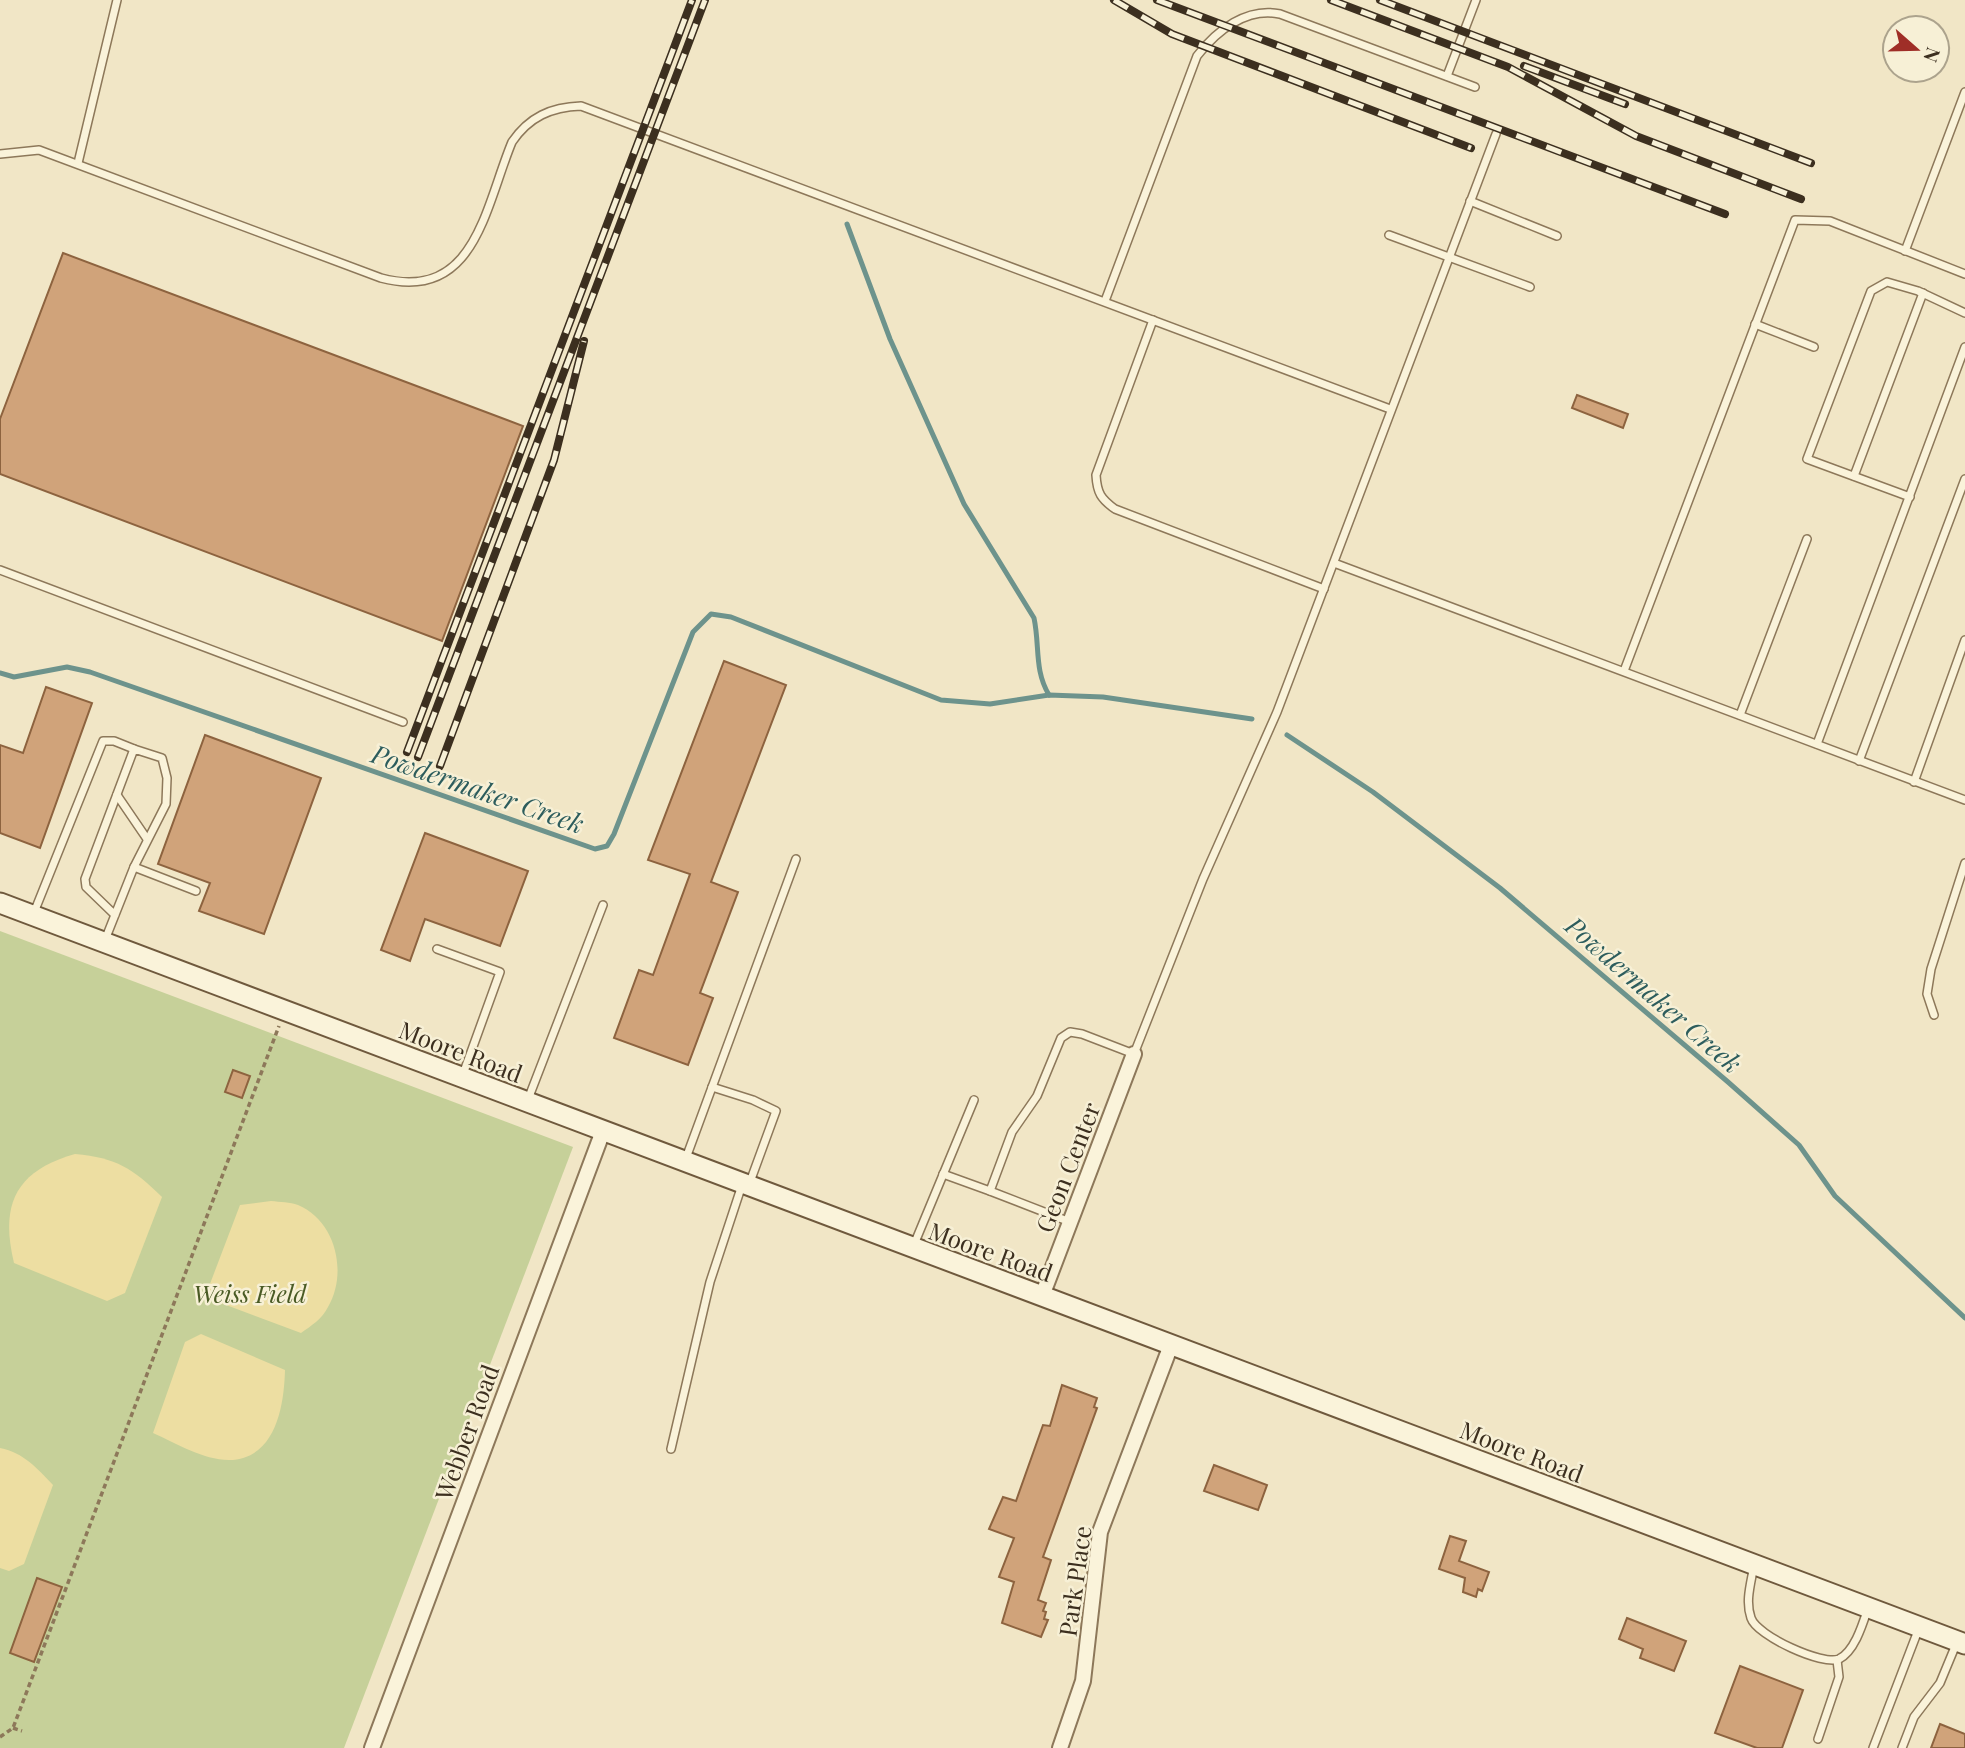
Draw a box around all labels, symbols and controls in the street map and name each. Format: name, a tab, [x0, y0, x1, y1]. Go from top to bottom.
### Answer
north arrow	[1881, 14, 1951, 84]
text: N	[1918, 44, 1947, 66]
water label: Powdermaker Creek	[366, 735, 589, 841]
water label: Powdermaker Creek	[1558, 907, 1749, 1080]
street label: Moore Road	[395, 1013, 527, 1089]
street label: Geon Center	[1028, 1097, 1107, 1237]
street label: Moore Road	[925, 1214, 1057, 1288]
park label: Weiss Field	[193, 1277, 308, 1309]
street label: Webber Road	[426, 1360, 505, 1505]
street label: Moore Road	[1456, 1413, 1588, 1489]
street label: Park Place	[1050, 1524, 1098, 1638]

